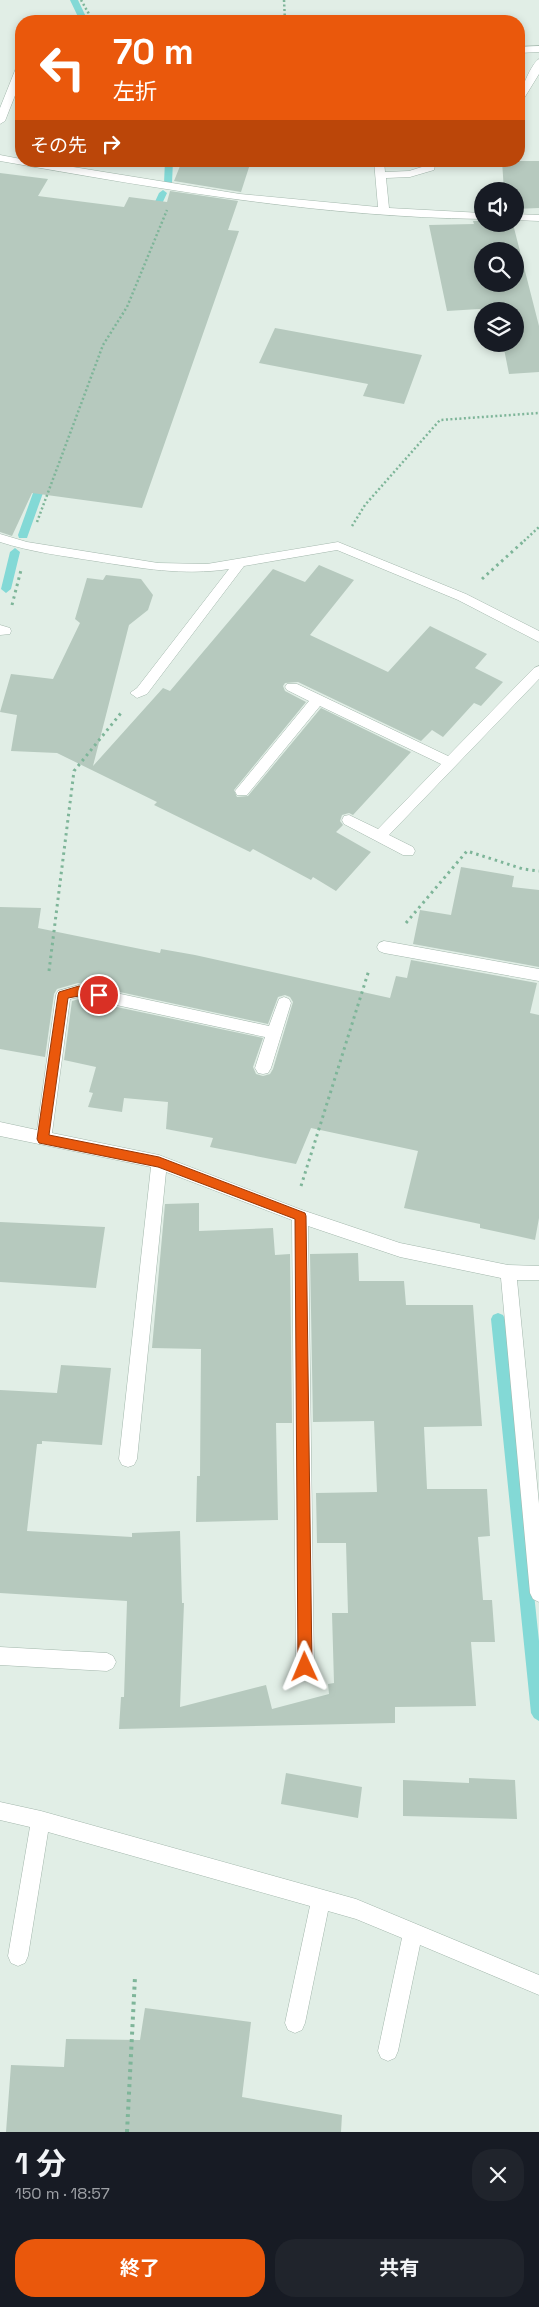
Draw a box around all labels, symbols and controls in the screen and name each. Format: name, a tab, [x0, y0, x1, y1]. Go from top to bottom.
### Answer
text: 70 m	[113, 30, 194, 74]
icon: left	[30, 35, 95, 100]
text: 左折	[113, 77, 157, 105]
icon: right	[97, 130, 125, 158]
text: その先	[30, 133, 87, 158]
map controls	[474, 182, 524, 352]
button: sound	[474, 182, 524, 232]
button: search	[474, 242, 524, 292]
button: layers	[474, 302, 524, 352]
pin	[78, 974, 120, 1016]
icon: arrive	[85, 981, 113, 1009]
position arrow	[278, 1640, 330, 1692]
text: 1 分	[15, 2144, 66, 2183]
button: close	[472, 2149, 524, 2201]
text: 150 m · 18:57	[15, 2183, 110, 2204]
button: 終了	[15, 2239, 265, 2297]
button: 共有	[275, 2239, 524, 2297]

